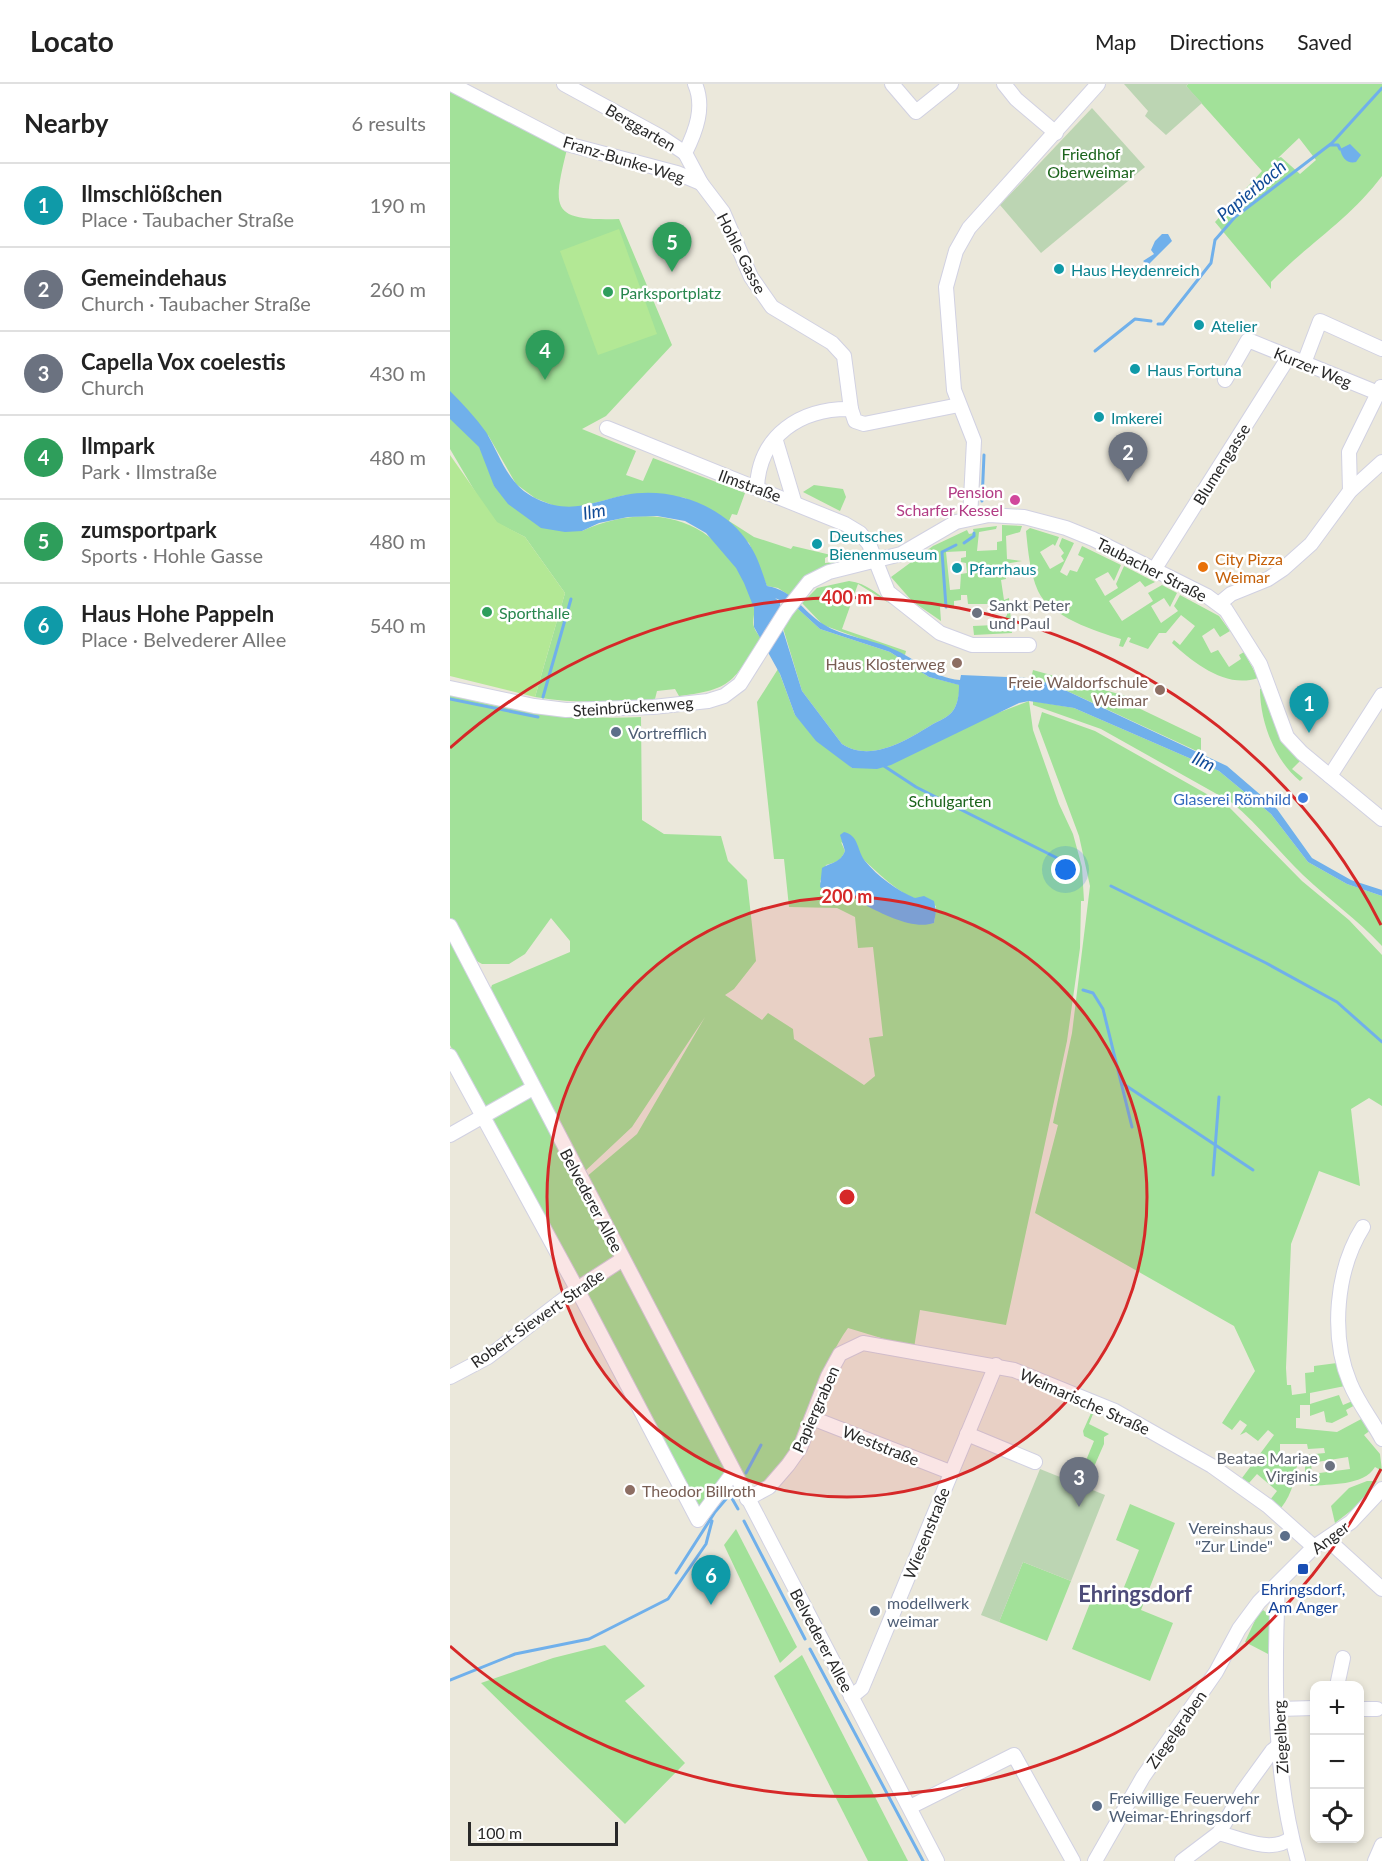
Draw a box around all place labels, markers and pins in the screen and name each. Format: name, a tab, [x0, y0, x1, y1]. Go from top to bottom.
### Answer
pin: 5	[652, 222, 692, 272]
place label: Haus Heydenreich	[1071, 260, 1200, 279]
marker: Haus Heydenreich	[1052, 262, 1066, 276]
place label: Parksportplatz	[620, 283, 721, 302]
marker: Parksportplatz	[601, 285, 615, 299]
place label: Atelier	[1211, 316, 1258, 335]
marker: Atelier	[1192, 318, 1206, 332]
pin: 4	[526, 330, 565, 380]
place label: Haus Fortuna	[1147, 360, 1242, 379]
marker: Haus Fortuna	[1128, 362, 1142, 376]
place label: Imkerei	[1111, 408, 1162, 427]
marker: Imkerei	[1092, 410, 1106, 424]
pin: 2	[1108, 432, 1148, 482]
place label: Pension Scharfer Kessel	[896, 482, 1003, 519]
marker: Pension Scharfer Kessel	[1008, 493, 1022, 507]
place label: Deutsches Bienenmuseum	[829, 526, 937, 563]
marker: Deutsches Bienenmuseum	[810, 537, 824, 551]
place label: City Pizza Weimar	[1215, 549, 1283, 586]
place label: Pfarrhaus	[969, 559, 1037, 578]
marker: City Pizza Weimar	[1196, 560, 1210, 574]
marker: Pfarrhaus	[950, 561, 964, 575]
place label: Sankt Peter und Paul	[989, 595, 1070, 632]
place label: Sporthalle	[499, 603, 570, 622]
marker: Sporthalle	[480, 605, 494, 619]
marker: Sankt Peter und Paul	[970, 606, 984, 620]
place label: Haus Klosterweg	[826, 654, 945, 673]
marker: Haus Klosterweg	[950, 656, 964, 670]
place label: Freie Waldorfschule Weimar	[1008, 672, 1148, 709]
marker: Freie Waldorfschule Weimar	[1153, 683, 1167, 697]
pin: 1	[1290, 684, 1328, 733]
place label: Vortrefflich	[628, 723, 707, 742]
marker: Vortrefflich	[609, 725, 623, 739]
place label: Glaserei Römhild	[1173, 789, 1291, 808]
marker: Glaserei Römhild	[1296, 791, 1310, 805]
centre of rings	[837, 1187, 857, 1207]
place label: Beatae Mariae Virginis	[1217, 1448, 1318, 1485]
pin: 3	[1060, 1458, 1098, 1507]
marker: Beatae Mariae Virginis	[1323, 1459, 1337, 1473]
place label: Theodor Billroth	[642, 1481, 756, 1500]
marker: Theodor Billroth	[623, 1483, 637, 1497]
place label: Vereinshaus "Zur Linde"	[1189, 1518, 1273, 1555]
marker: Vereinshaus "Zur Linde"	[1278, 1529, 1292, 1543]
pin: 6	[692, 1556, 730, 1605]
marker: Ehringsdorf, Am Anger	[1296, 1562, 1310, 1576]
place label: Ehringsdorf, Am Anger	[1261, 1579, 1345, 1616]
place label: modellwerk weimar	[887, 1593, 970, 1630]
marker: modellwerk weimar	[868, 1604, 882, 1618]
place label: Freiwillige Feuerwehr Weimar-Ehringsdorf	[1109, 1788, 1260, 1825]
marker: Freiwillige Feuerwehr Weimar-Ehringsdorf	[1090, 1799, 1104, 1813]

